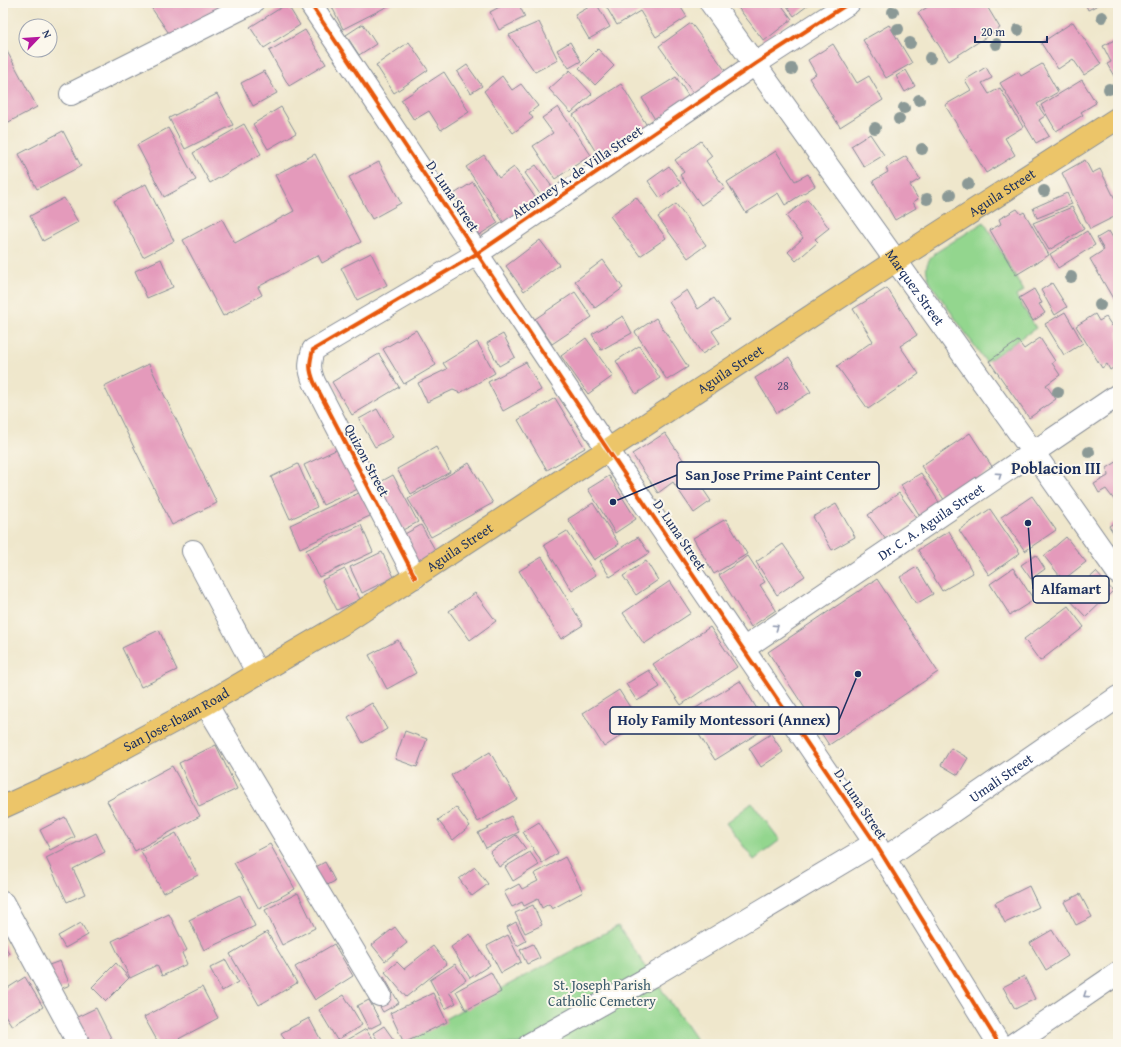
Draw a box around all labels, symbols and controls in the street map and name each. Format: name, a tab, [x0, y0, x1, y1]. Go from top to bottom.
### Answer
north arrow	[18, 18, 58, 58]
scale bar	[975, 18, 1047, 44]
text: 20 m	[981, 23, 1005, 40]
text: N	[38, 27, 56, 41]
street label: Attorney A. de Villa Street	[508, 121, 646, 223]
street label: D. Luna Street	[422, 156, 484, 236]
street label: Aguila Street	[964, 163, 1039, 221]
street label: Marquez Street	[881, 245, 949, 330]
street label: Aguila Street	[693, 340, 768, 398]
house number: 28	[777, 377, 789, 394]
street label: Quizon Street	[339, 420, 395, 500]
district label: Poblacion III	[1011, 456, 1101, 480]
callout: San Jose Prime Paint Center	[677, 462, 879, 489]
text: San Jose Prime Paint Center	[685, 464, 871, 485]
one-way arrow	[995, 472, 1002, 480]
street label: Dr. C. A. Aguila Street	[874, 478, 988, 565]
street label: D. Luna Street	[649, 495, 711, 575]
street label: Aguila Street	[422, 518, 497, 576]
callout: Alfamart	[1033, 576, 1109, 603]
text: Alfamart	[1041, 578, 1101, 599]
one-way arrow	[771, 625, 778, 632]
street label: San Jose-Ibaan Road	[119, 682, 233, 757]
callout: Holy Family Montessori (Annex)	[610, 707, 839, 734]
text: Holy Family Montessori (Annex)	[618, 709, 831, 730]
street label: Umali Street	[965, 749, 1037, 807]
street label: D. Luna Street	[830, 764, 892, 844]
park label: St. Joseph Parish Catholic Cemetery	[548, 975, 656, 1011]
one-way arrow	[1083, 990, 1090, 998]

